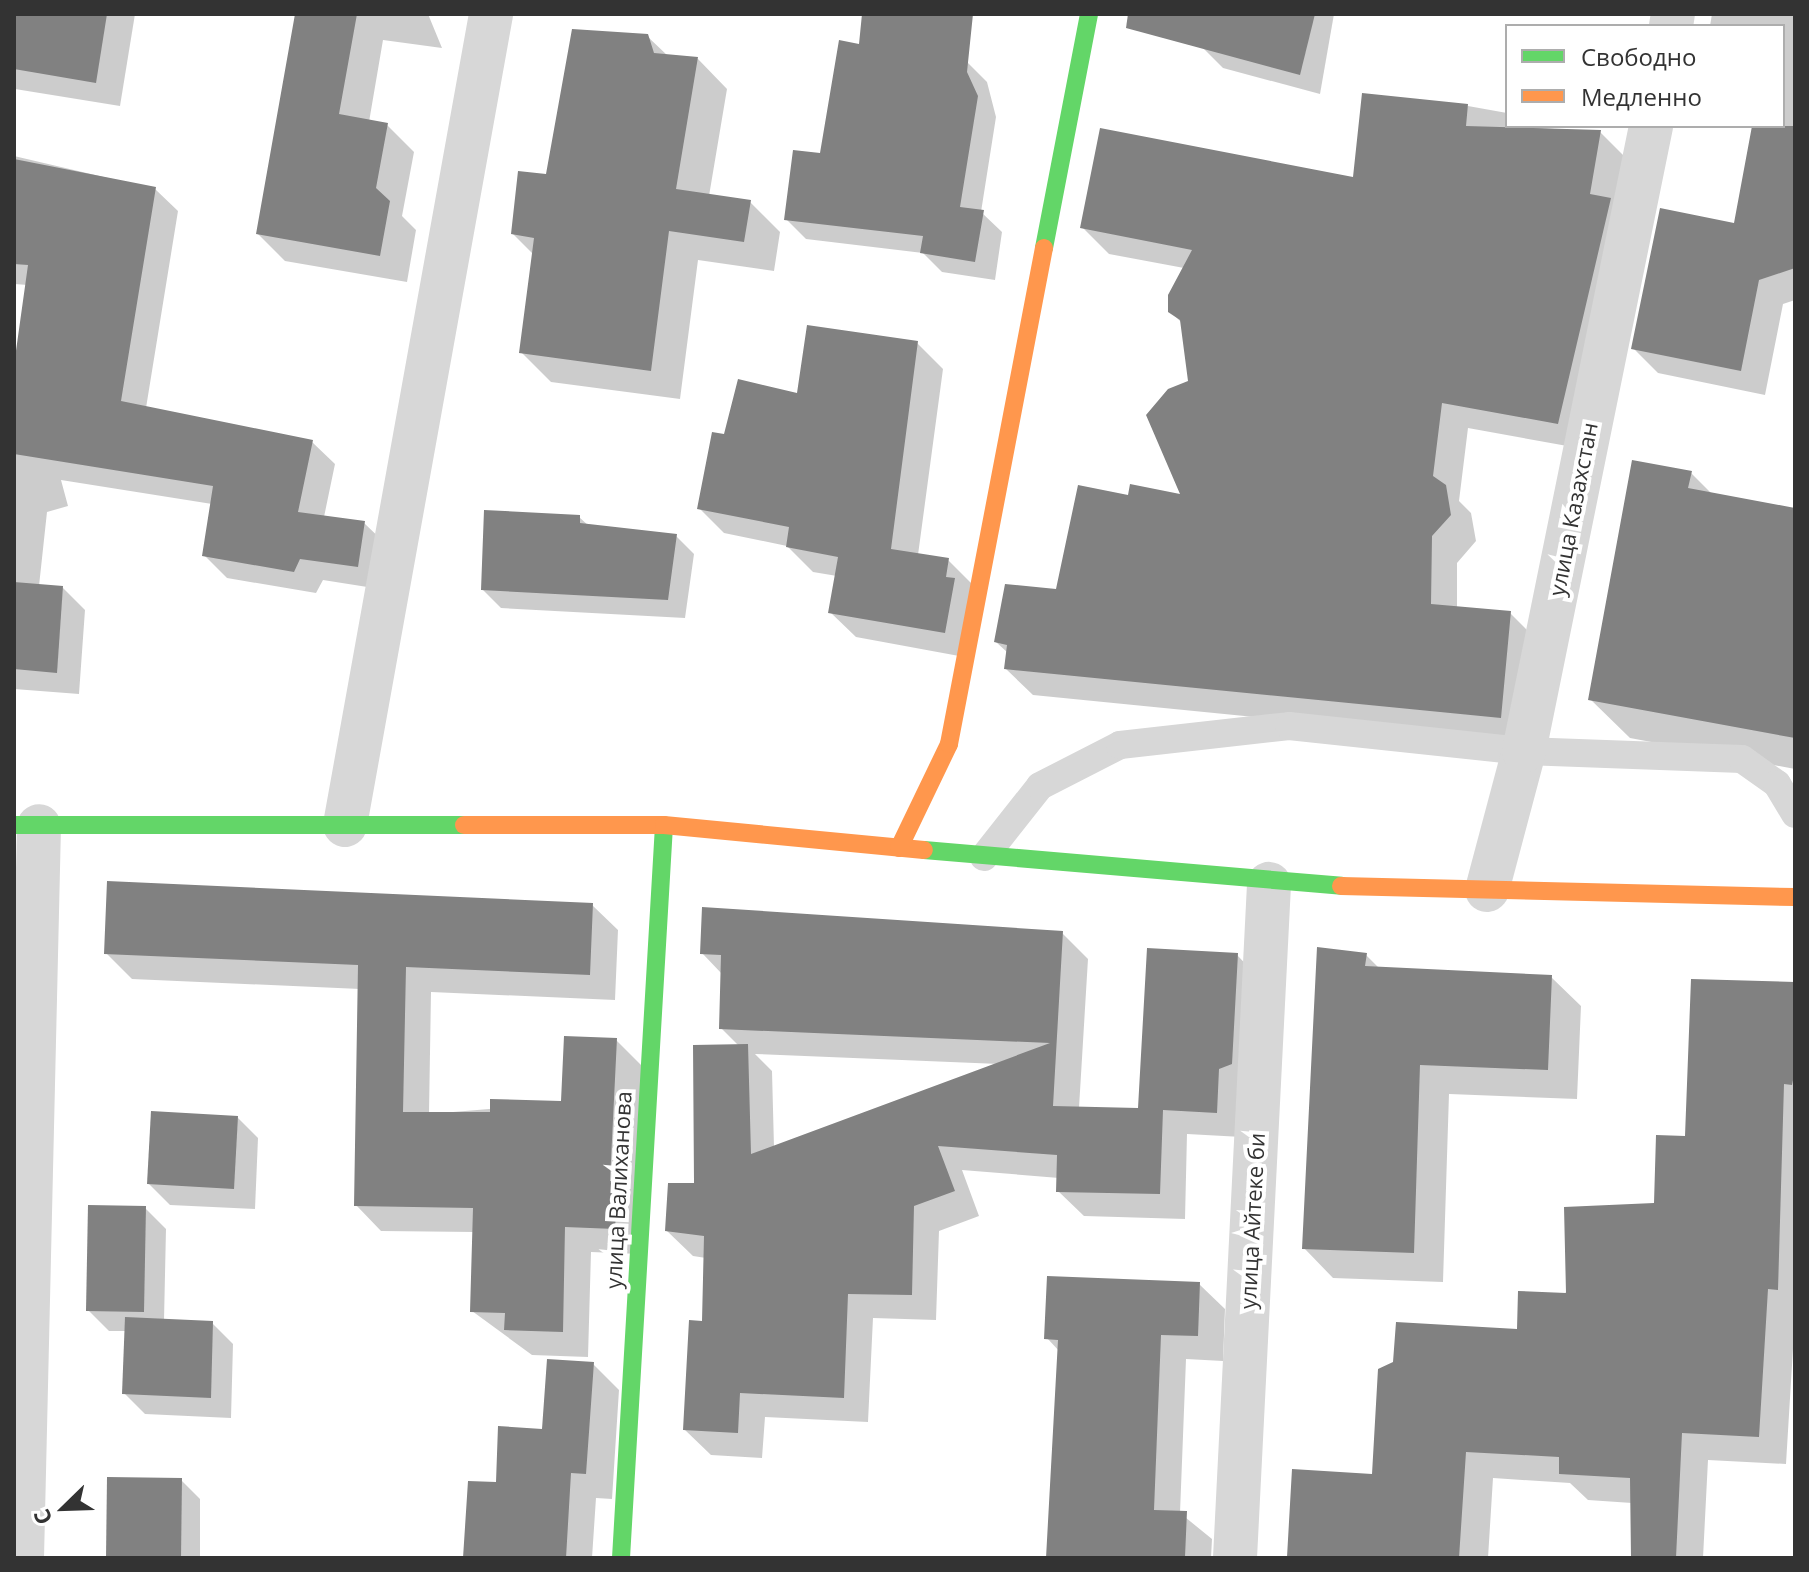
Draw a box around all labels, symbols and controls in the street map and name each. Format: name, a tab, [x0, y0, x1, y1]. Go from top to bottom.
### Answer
legend	[1505, 24, 1785, 128]
text: Свободно	[1581, 40, 1696, 73]
text: Медленно	[1581, 80, 1702, 113]
street label: улица Казахстан	[1543, 420, 1603, 598]
street label: улица Валиханова	[600, 1090, 636, 1290]
street label: улица Айтеке би	[1234, 1132, 1270, 1310]
north arrow	[24, 1468, 104, 1548]
text: С	[25, 1505, 58, 1530]

